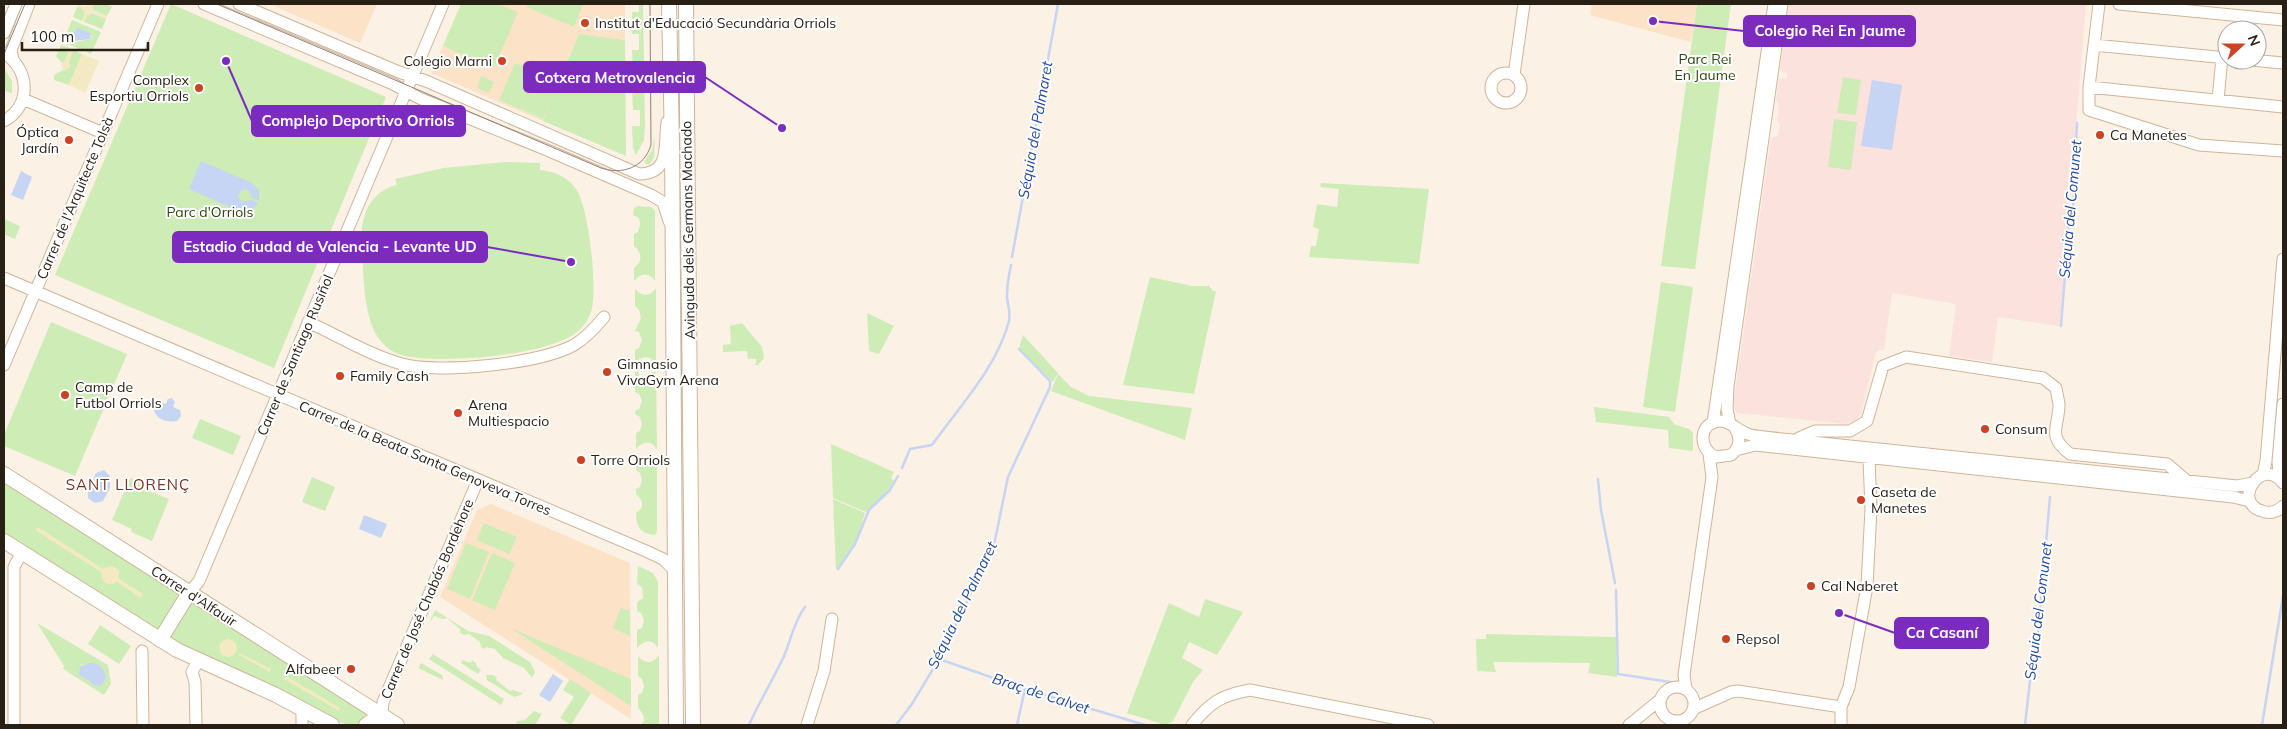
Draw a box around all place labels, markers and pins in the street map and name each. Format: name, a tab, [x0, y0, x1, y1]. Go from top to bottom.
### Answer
place label: Institut d'Educació Secundària Orriols	[595, 14, 836, 32]
callout: Colegio Rei En Jaume	[1744, 16, 1915, 46]
marker: Institut d'Educació Secundària Orriols	[579, 17, 591, 29]
place label: Colegio Marni	[404, 52, 492, 70]
marker: Colegio Marni	[496, 55, 508, 67]
callout: Cotxera Metrovalencia	[524, 62, 705, 92]
place label: Complex Esportiu Orriols	[90, 71, 190, 105]
marker: Complex Esportiu Orriols	[193, 82, 205, 94]
callout: Complejo Deportivo Orriols	[252, 106, 465, 136]
place label: Óptica Jardín	[16, 123, 59, 157]
place label: Ca Manetes	[2110, 126, 2187, 144]
marker: Ca Manetes	[2094, 129, 2106, 141]
marker: Óptica Jardín	[63, 134, 75, 146]
callout: Estadio Ciudad de Valencia - Levante UD	[173, 232, 487, 262]
place label: Gimnasio VivaGym Arena	[617, 355, 719, 389]
marker: Gimnasio VivaGym Arena	[601, 366, 613, 378]
place label: Family Cash	[350, 367, 429, 385]
marker: Family Cash	[334, 370, 346, 382]
place label: Camp de Futbol Orriols	[75, 378, 162, 412]
marker: Camp de Futbol Orriols	[59, 389, 71, 401]
place label: Arena Multiespacio	[468, 396, 549, 430]
marker: Arena Multiespacio	[452, 407, 464, 419]
place label: Consum	[1995, 420, 2048, 438]
marker: Consum	[1979, 423, 1991, 435]
place label: Torre Orriols	[591, 451, 670, 469]
marker: Torre Orriols	[575, 454, 587, 466]
place label: Caseta de Manetes	[1871, 483, 1936, 517]
marker: Caseta de Manetes	[1855, 494, 1867, 506]
place label: Cal Naberet	[1821, 577, 1898, 595]
marker: Cal Naberet	[1805, 580, 1817, 592]
callout: Ca Casaní	[1895, 618, 1988, 648]
place label: Repsol	[1736, 630, 1780, 648]
marker: Repsol	[1720, 633, 1732, 645]
place label: Alfabeer	[286, 660, 342, 678]
marker: Alfabeer	[345, 663, 357, 675]

